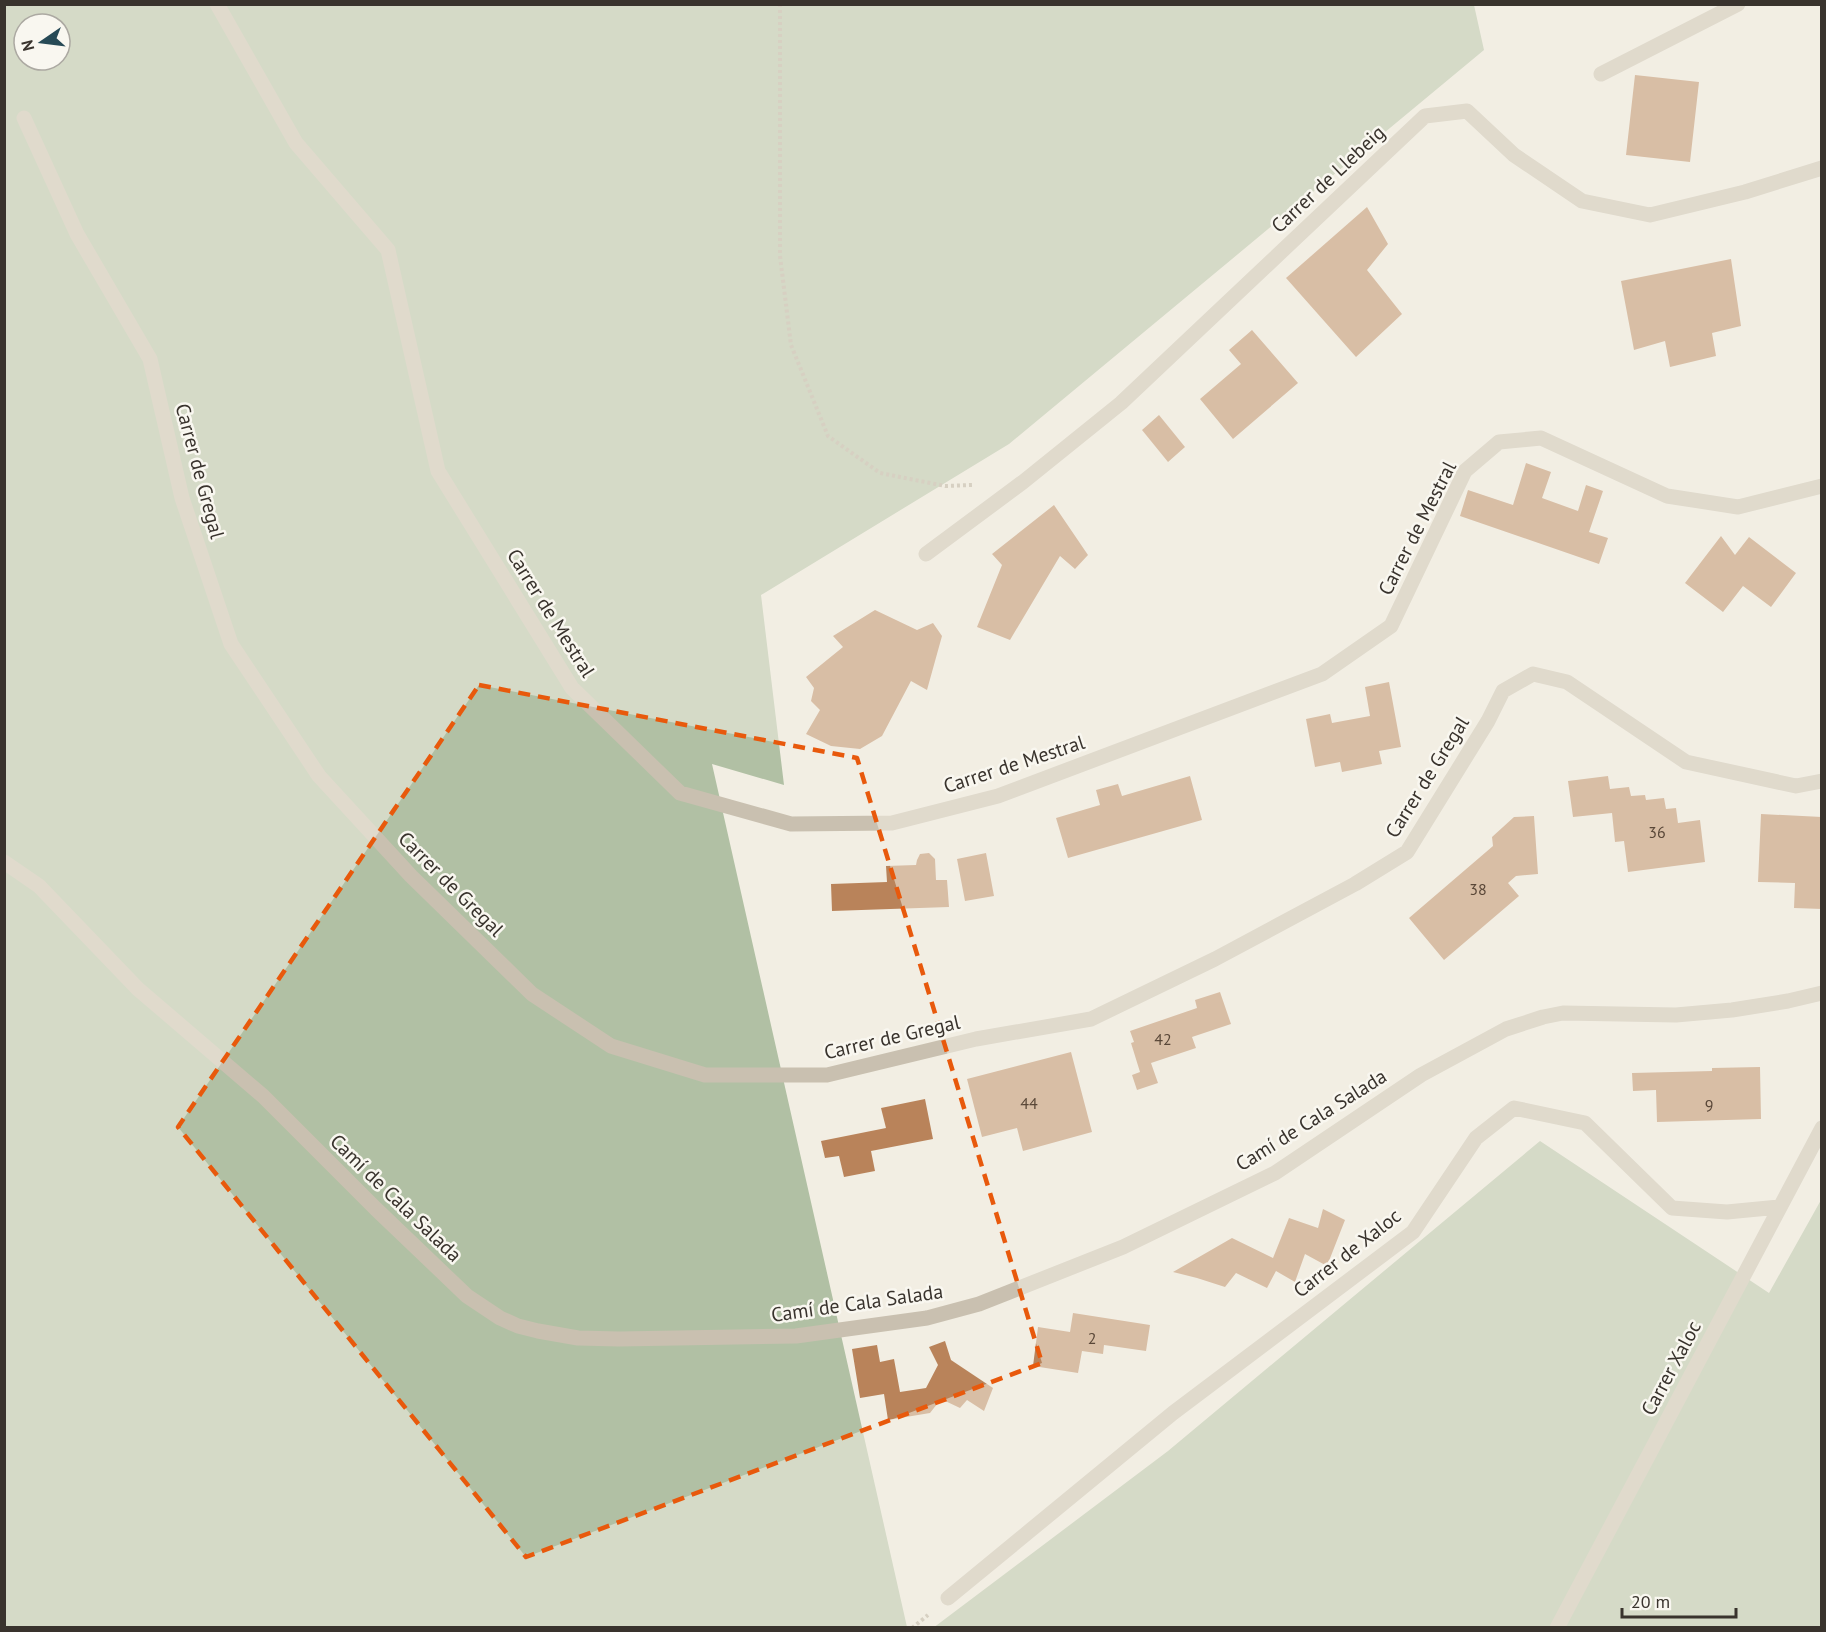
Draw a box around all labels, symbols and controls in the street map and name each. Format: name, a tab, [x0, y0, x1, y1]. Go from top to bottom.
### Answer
north arrow	[12, 12, 72, 72]
text: N	[16, 38, 38, 53]
street label: Carrer de Llebeig	[1266, 120, 1390, 238]
street label: Carrer de Gregal	[170, 401, 231, 541]
street label: Carrer de Mestral	[1372, 457, 1462, 599]
street label: Carrer de Mestral	[501, 544, 601, 682]
street label: Carrer de Gregal	[1379, 711, 1475, 843]
street label: Carrer de Mestral	[940, 729, 1088, 799]
house number: 36	[1648, 822, 1666, 842]
street label: Carrer de Gregal	[393, 826, 509, 942]
house number: 38	[1469, 879, 1487, 899]
street label: Carrer de Gregal	[822, 1009, 963, 1065]
house number: 42	[1154, 1029, 1172, 1049]
street label: Camí de Cala Salada	[1231, 1063, 1391, 1177]
house number: 44	[1020, 1093, 1038, 1113]
house number: 9	[1705, 1095, 1713, 1115]
street label: Camí de Cala Salada	[325, 1128, 467, 1268]
street label: Carrer de Xaloc	[1288, 1203, 1406, 1303]
street label: Camí de Cala Salada	[769, 1278, 945, 1328]
street label: Carrer Xaloc	[1635, 1316, 1707, 1420]
house number: 2	[1088, 1328, 1096, 1348]
scale bar	[1622, 1581, 1736, 1619]
text: 20 m	[1631, 1590, 1670, 1613]

